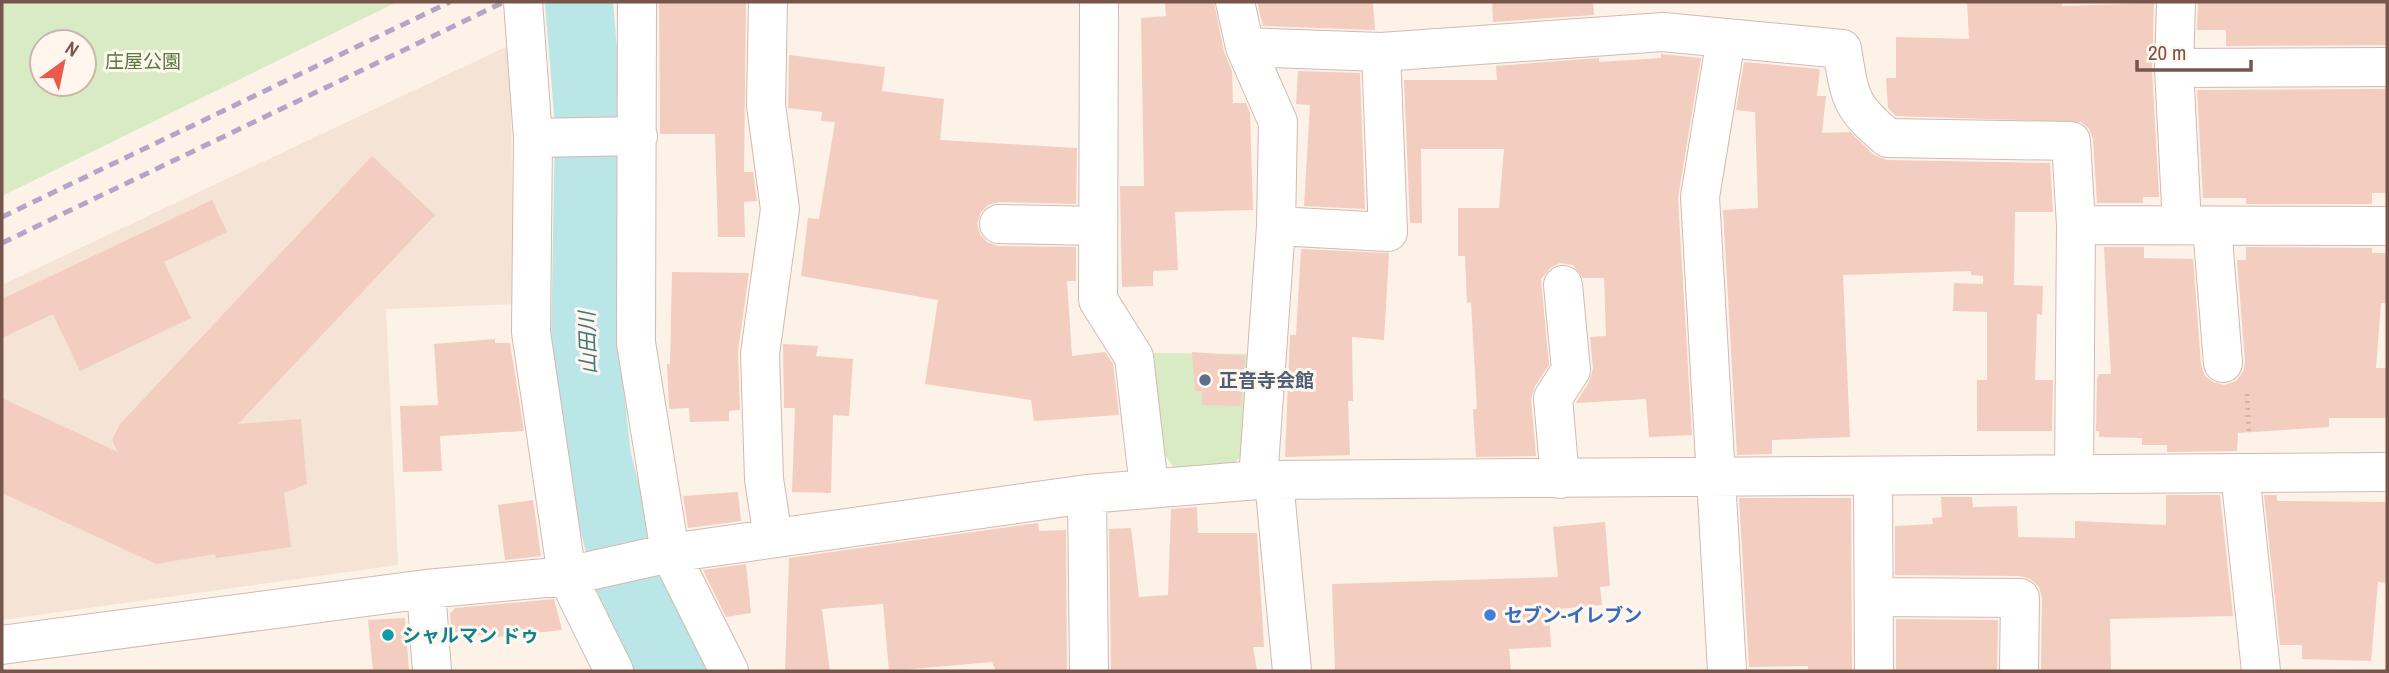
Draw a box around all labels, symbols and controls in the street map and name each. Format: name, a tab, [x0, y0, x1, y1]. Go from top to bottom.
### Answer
north arrow	[28, 28, 98, 98]
scale bar	[2137, 28, 2251, 72]
text: N	[60, 35, 84, 63]
text: 20 m	[2148, 38, 2186, 67]
park label: 庄屋公園	[105, 48, 181, 74]
water label: 山田川	[572, 309, 603, 375]
place label: 正音寺会館	[1219, 367, 1314, 393]
marker: 正音寺会館	[1197, 372, 1213, 388]
place label: セブン-イレブン	[1504, 602, 1642, 628]
marker: セブン-イレブン	[1482, 607, 1498, 623]
place label: シャルマン ドゥ	[402, 622, 539, 648]
marker: シャルマン ドゥ	[380, 627, 396, 643]

